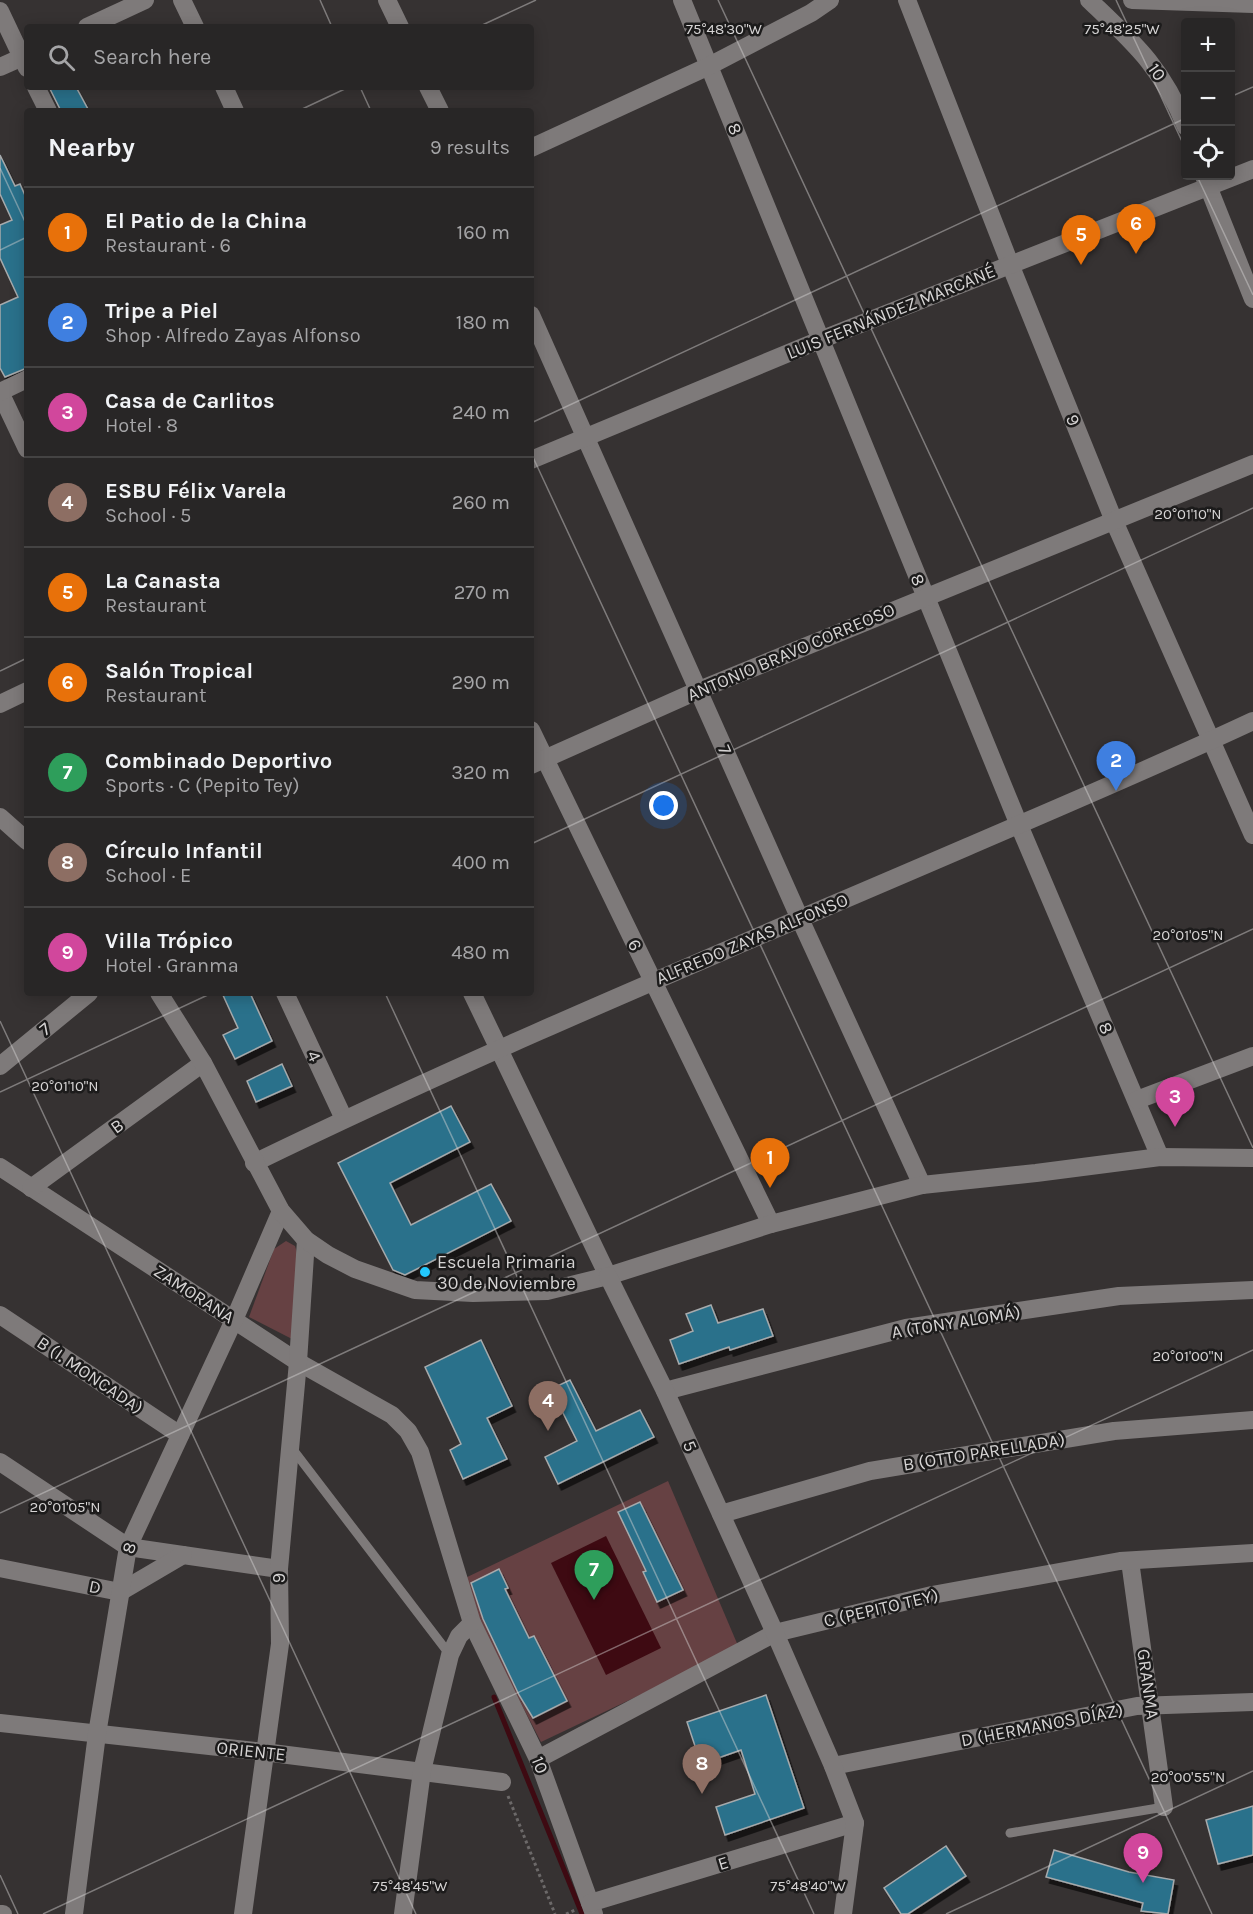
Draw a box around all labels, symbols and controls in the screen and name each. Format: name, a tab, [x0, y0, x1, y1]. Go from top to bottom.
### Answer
map controls	[1181, 18, 1235, 180]
button: +	[1181, 18, 1235, 72]
text: 75°48'30"W	[686, 20, 763, 38]
text: 75°48'25"W	[1084, 20, 1160, 38]
search box	[24, 24, 534, 90]
icon: search	[45, 41, 78, 74]
text: Search here	[93, 44, 211, 70]
street label: 10	[1143, 59, 1171, 85]
button: −	[1181, 72, 1235, 126]
street label: 8	[723, 120, 747, 138]
button: locate	[1181, 126, 1235, 180]
text: Nearby	[48, 132, 135, 163]
text: 9 results	[430, 136, 510, 159]
pin: 6	[1116, 204, 1156, 254]
text: El Patio de la China	[105, 208, 307, 234]
pin: 5	[1062, 216, 1100, 265]
text: 1	[64, 221, 71, 244]
text: 160 m	[457, 221, 510, 244]
text: Restaurant · 6	[105, 234, 231, 257]
street label: LUIS FERNÁNDEZ MARCANÉ	[783, 259, 999, 364]
text: Tripe a Piel	[105, 298, 218, 324]
text: 2	[61, 311, 74, 334]
text: 180 m	[456, 311, 510, 334]
text: Shop · Alfredo Zayas Alfonso	[105, 324, 361, 347]
text: Casa de Carlitos	[105, 388, 275, 414]
text: 3	[61, 401, 74, 424]
text: 240 m	[452, 401, 510, 424]
street label: 9	[1061, 411, 1085, 429]
text: Hotel · 8	[105, 414, 178, 437]
text: ESBU Félix Varela	[105, 478, 287, 504]
text: 4	[62, 491, 73, 514]
text: 260 m	[452, 491, 510, 514]
text: School · 5	[105, 504, 191, 527]
text: 20°01'10"N	[1154, 505, 1222, 523]
text: La Canasta	[105, 568, 221, 594]
street label: 8	[906, 571, 930, 589]
text: 5	[62, 581, 73, 604]
text: 270 m	[454, 581, 510, 604]
text: Restaurant	[105, 594, 207, 617]
street label: ANTONIO BRAVO CORREOSO	[684, 598, 898, 706]
text: Salón Tropical	[105, 658, 253, 684]
text: 6	[61, 671, 74, 694]
text: 290 m	[451, 671, 510, 694]
text: Restaurant	[105, 684, 207, 707]
street label: 7	[713, 742, 737, 759]
pin: 2	[1096, 742, 1136, 791]
text: Combinado Deportivo	[105, 748, 332, 774]
text: 7	[63, 761, 72, 784]
text: 320 m	[451, 761, 510, 784]
text: Sports · C (Pepito Tey)	[105, 774, 300, 797]
your location	[649, 791, 678, 820]
text: Círculo Infantil	[105, 838, 263, 864]
text: 8	[61, 851, 74, 874]
text: 400 m	[452, 851, 510, 874]
text: School · E	[105, 864, 191, 887]
street label: ALFREDO ZAYAS ALFONSO	[653, 889, 851, 989]
text: 20°01'05"N	[1153, 926, 1223, 944]
text: Villa Trópico	[105, 928, 233, 954]
street label: 6	[623, 936, 647, 954]
text: 9	[61, 941, 74, 964]
text: 480 m	[451, 941, 510, 964]
text: Hotel · Granma	[105, 954, 239, 977]
street label: 7	[35, 1017, 56, 1040]
street label: 8	[1094, 1019, 1118, 1037]
street label: 4	[302, 1047, 326, 1065]
text: 20°01'10"N	[31, 1077, 99, 1095]
pin: 3	[1156, 1078, 1194, 1127]
street label: B	[106, 1114, 128, 1138]
pin: 1	[750, 1138, 790, 1188]
place label: Escuela Primaria 30 de Noviembre	[437, 1251, 576, 1294]
street label: ZAMORANA	[149, 1260, 239, 1328]
marker: Escuela Primaria 30 de Noviembre	[418, 1265, 432, 1279]
street label: A (TONY ALOMÁ)	[890, 1300, 1022, 1343]
street label: B (I. MONCADA)	[33, 1331, 147, 1419]
text: 20°01'00"N	[1152, 1347, 1224, 1365]
pin: 4	[528, 1382, 568, 1431]
street label: B (OTTO PARELLADA)	[901, 1428, 1067, 1476]
street label: 5	[678, 1437, 702, 1455]
text: 20°01'05"N	[30, 1498, 100, 1516]
street label: 8	[117, 1539, 141, 1557]
pin: 7	[574, 1550, 614, 1600]
street label: 9	[268, 1573, 290, 1583]
street label: D	[87, 1575, 103, 1599]
street label: C (PEPITO TEY)	[821, 1584, 941, 1632]
street label: GRANMA	[1132, 1647, 1164, 1721]
street label: D (HERMANOS DÍAZ)	[959, 1698, 1125, 1752]
street label: ORIENTE	[215, 1736, 287, 1766]
pin: 8	[682, 1744, 722, 1794]
street label: 10	[527, 1753, 553, 1777]
text: 20°00'55"N	[1151, 1768, 1225, 1786]
pin: 9	[1124, 1834, 1162, 1883]
street label: E	[715, 1851, 731, 1875]
text: 75°48'45"W	[372, 1877, 448, 1895]
text: 75°48'40"W	[770, 1877, 846, 1895]

